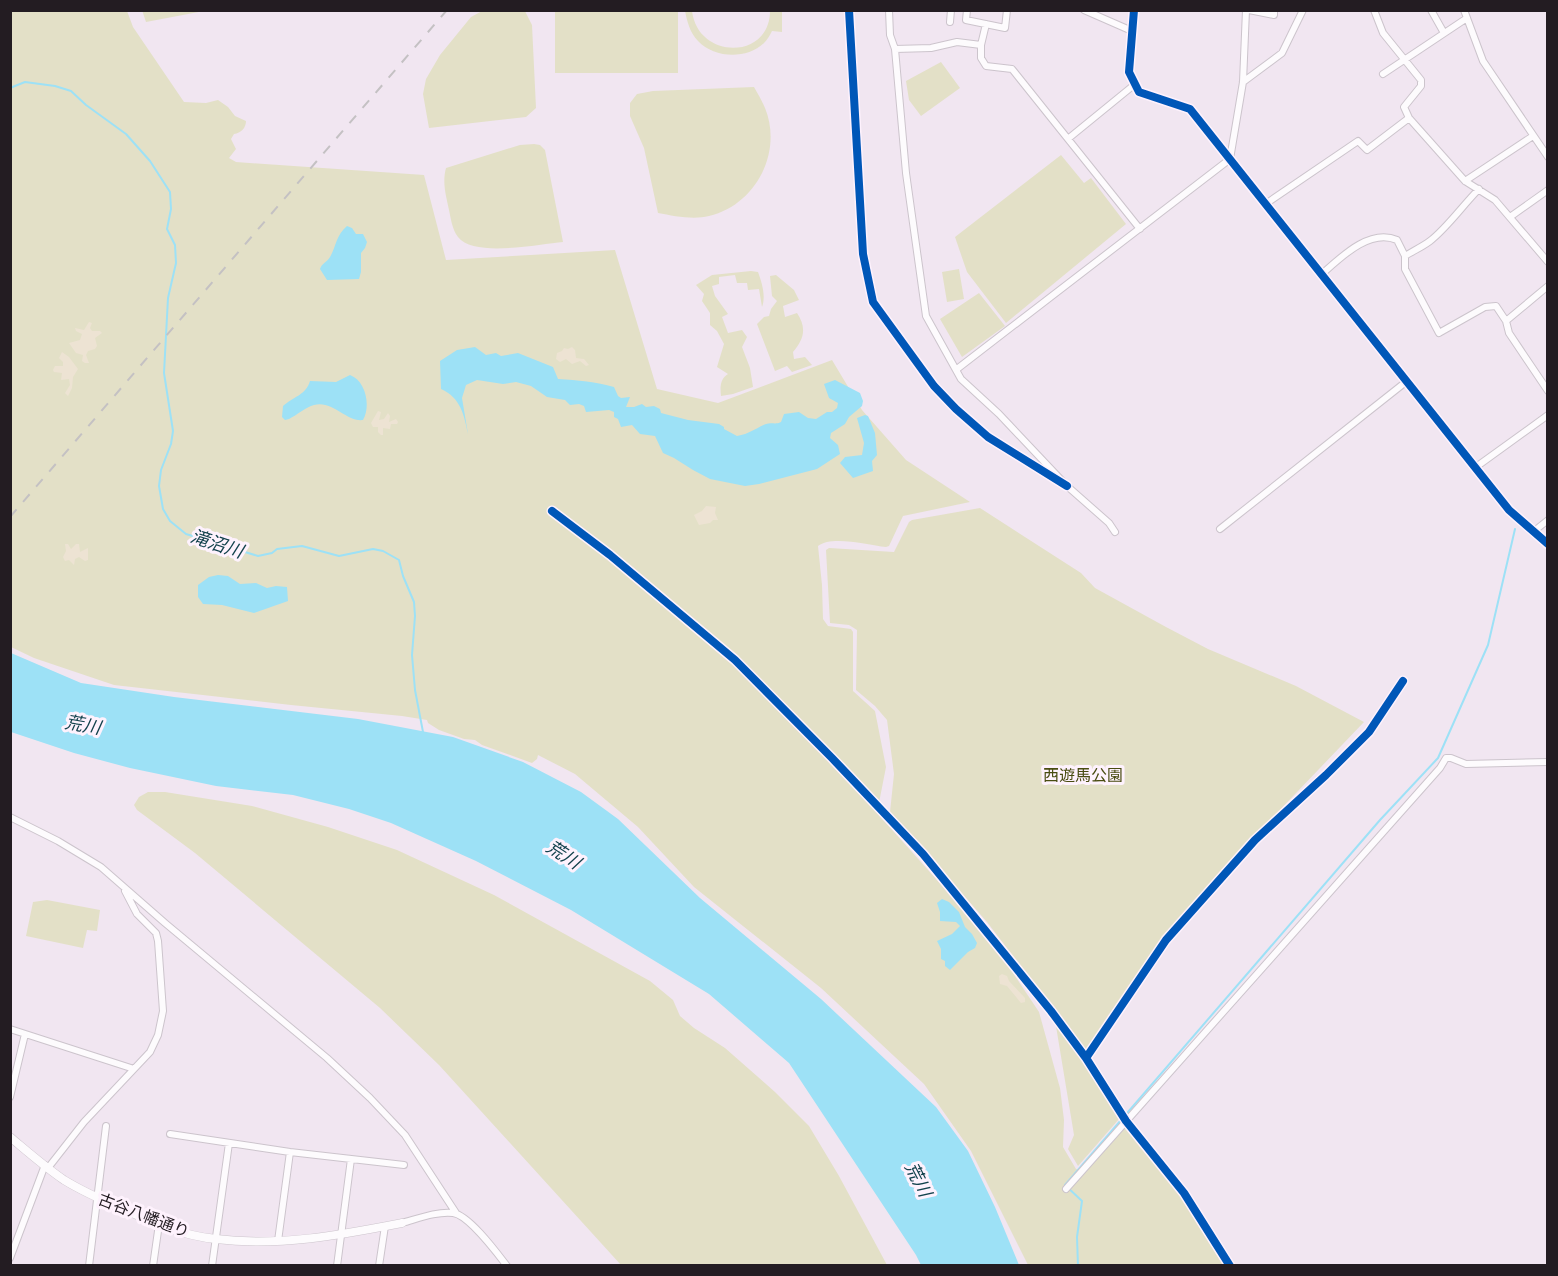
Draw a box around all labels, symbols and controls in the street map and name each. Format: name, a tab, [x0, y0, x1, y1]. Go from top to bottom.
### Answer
water label: 滝沼川	[188, 523, 248, 563]
water label: 荒川	[63, 709, 105, 739]
park label: 西遊馬公園	[1043, 764, 1123, 786]
water label: 荒川	[542, 834, 587, 875]
water label: 荒川	[900, 1158, 939, 1202]
street label: 古谷八幡通り	[95, 1188, 193, 1242]

